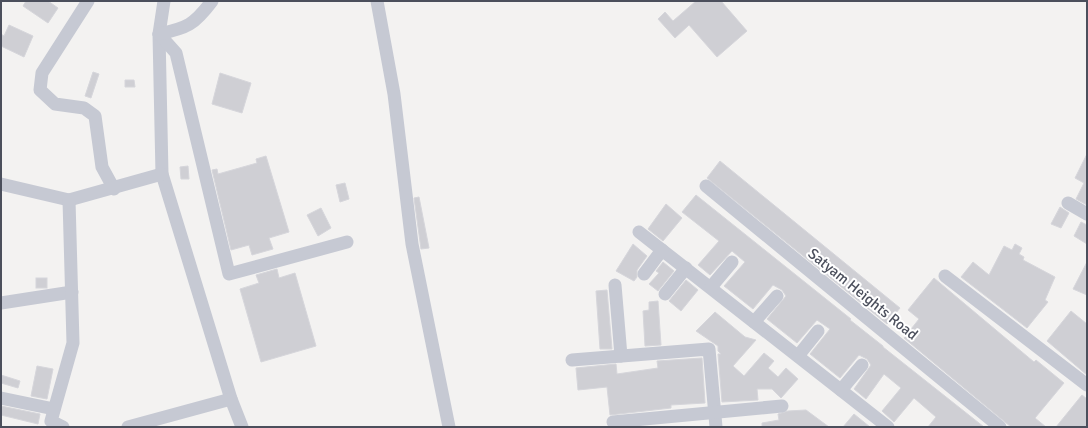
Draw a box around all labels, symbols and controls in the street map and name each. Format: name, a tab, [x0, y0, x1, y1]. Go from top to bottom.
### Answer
street label: Satyam Heights Road	[805, 244, 921, 344]

